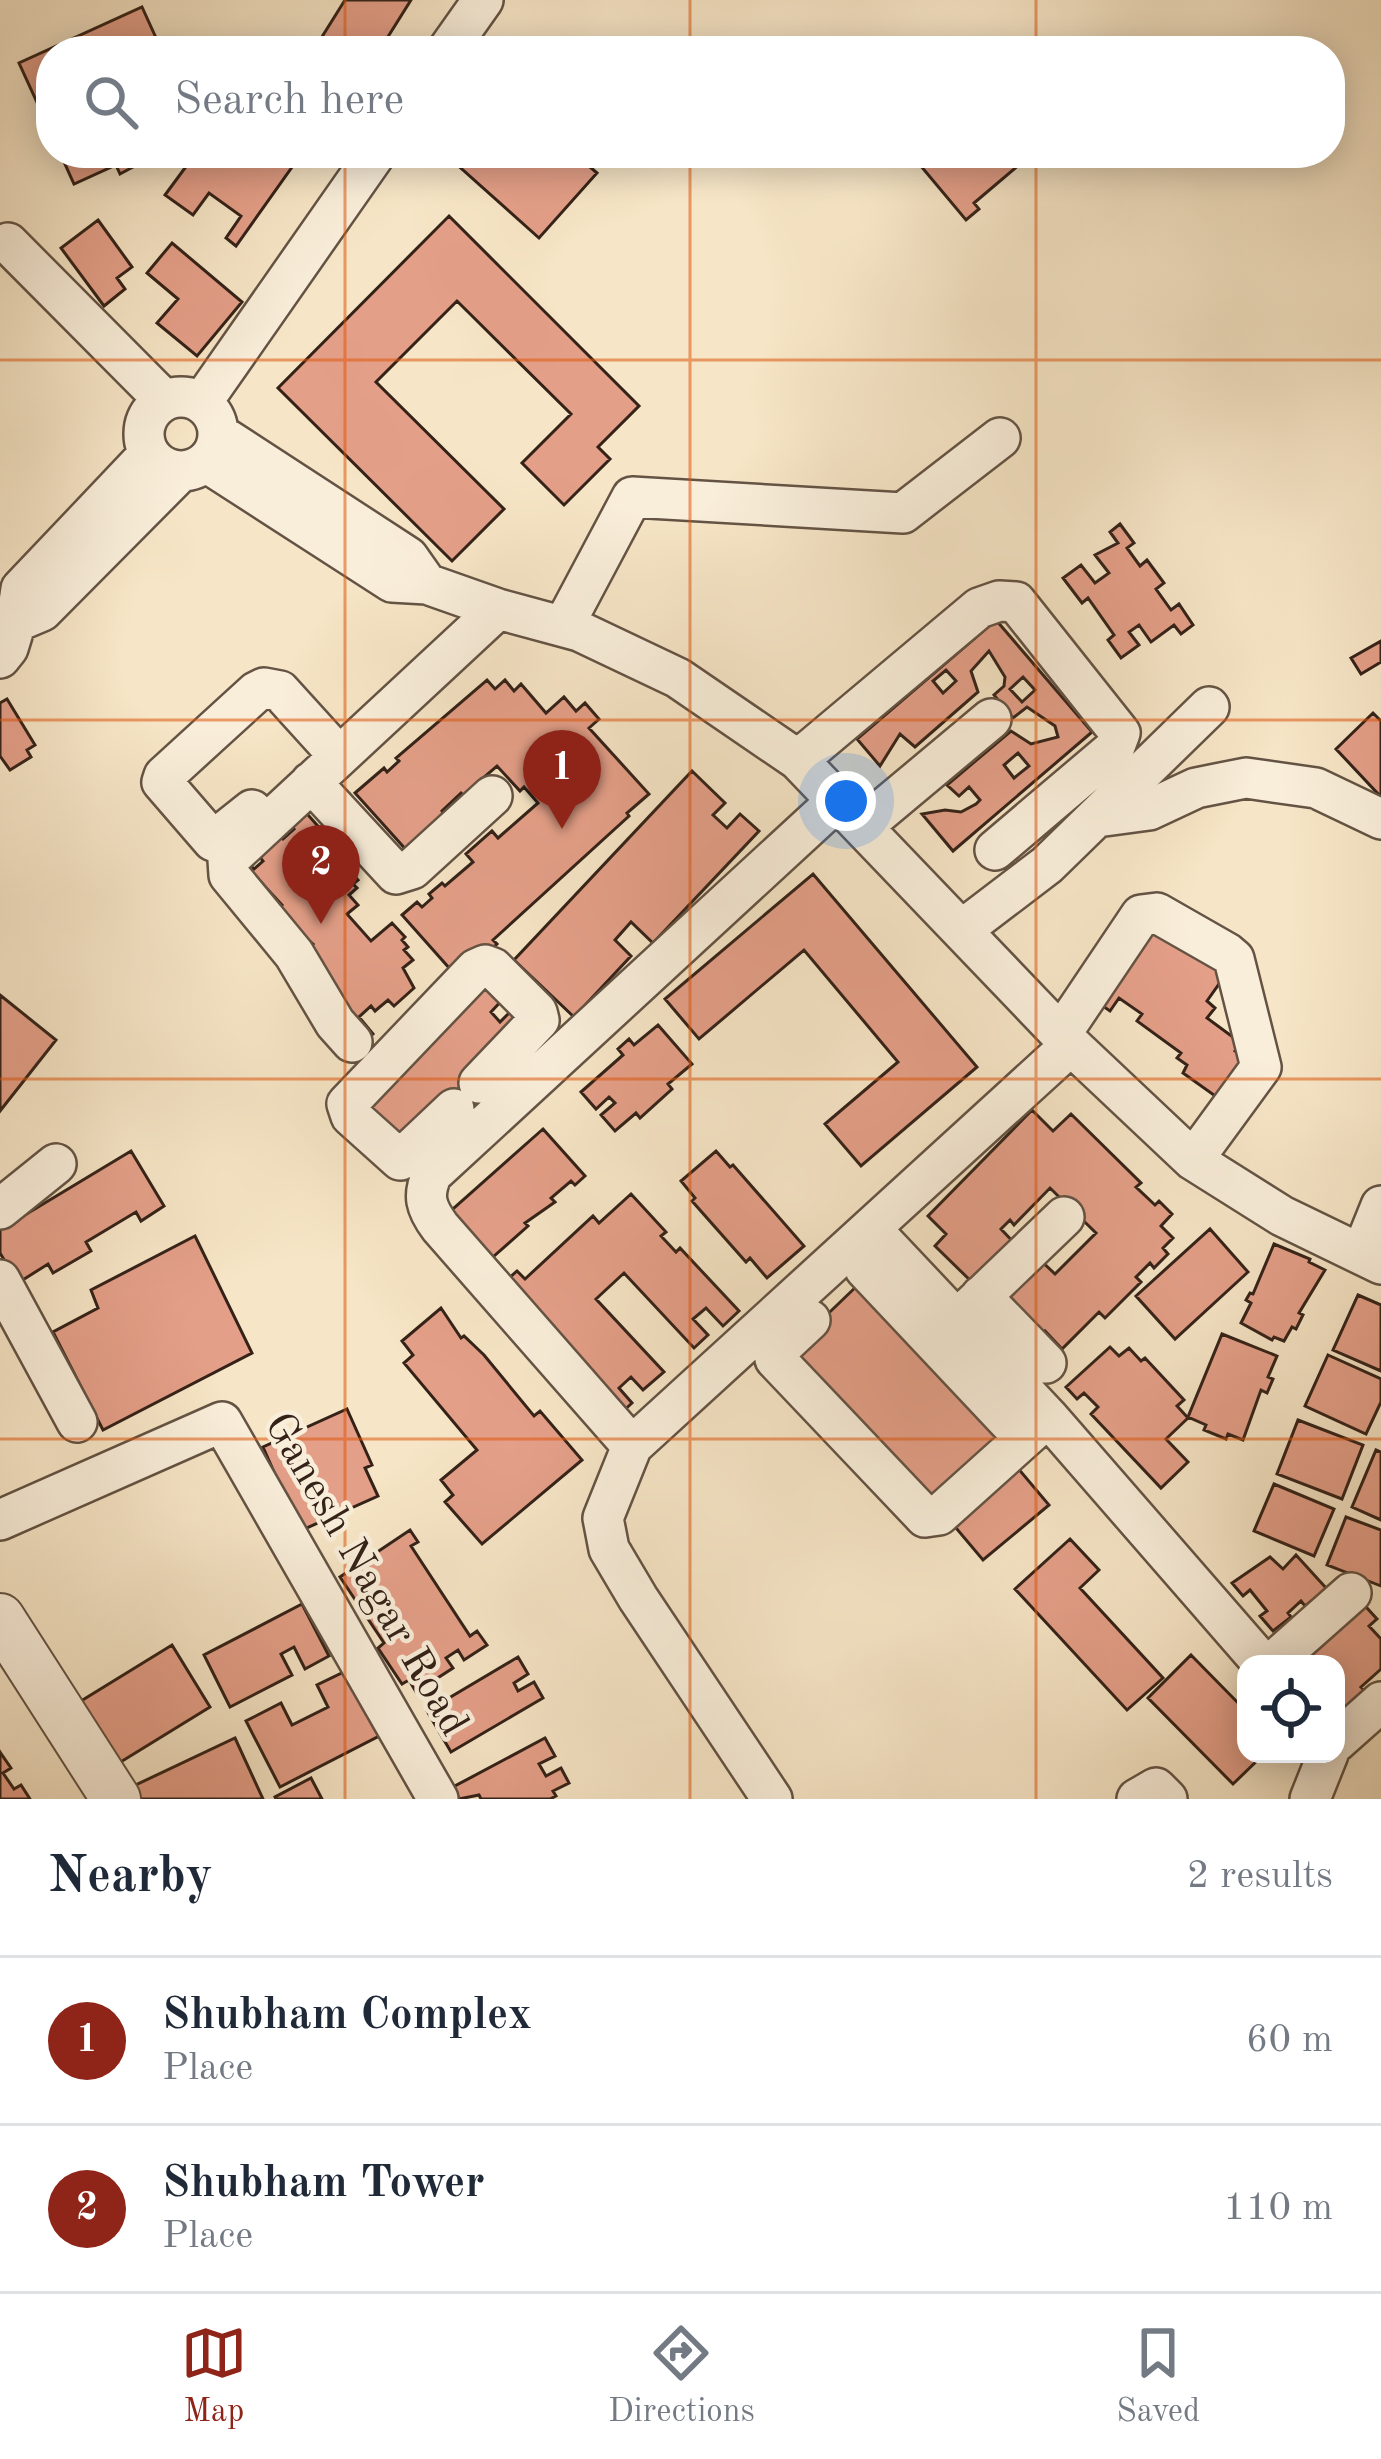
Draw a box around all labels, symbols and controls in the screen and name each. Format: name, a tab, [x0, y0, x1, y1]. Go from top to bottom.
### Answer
search box	[36, 36, 1345, 168]
icon: search	[78, 69, 144, 135]
text: Search here	[174, 79, 404, 124]
pin: 1	[523, 730, 601, 829]
your location	[816, 771, 876, 831]
pin: 2	[282, 825, 360, 924]
street label: Ganesh Nagar Road	[256, 1406, 474, 1744]
map controls	[1237, 1655, 1345, 1763]
button: locate	[1237, 1655, 1345, 1763]
text: Nearby	[48, 1852, 213, 1903]
text: 2 results	[1187, 1857, 1333, 1896]
text: Shubham Complex	[162, 1994, 532, 2039]
text: 1	[76, 2021, 98, 2060]
text: 60 m	[1246, 2021, 1333, 2060]
text: Place	[162, 2049, 253, 2088]
text: Shubham Tower	[162, 2162, 485, 2207]
text: 2	[76, 2189, 98, 2228]
text: 110 m	[1223, 2189, 1333, 2228]
text: Place	[162, 2217, 253, 2256]
tab: Map	[181, 2320, 247, 2433]
tab: Directions	[608, 2320, 755, 2433]
tab: Saved	[1116, 2320, 1200, 2433]

